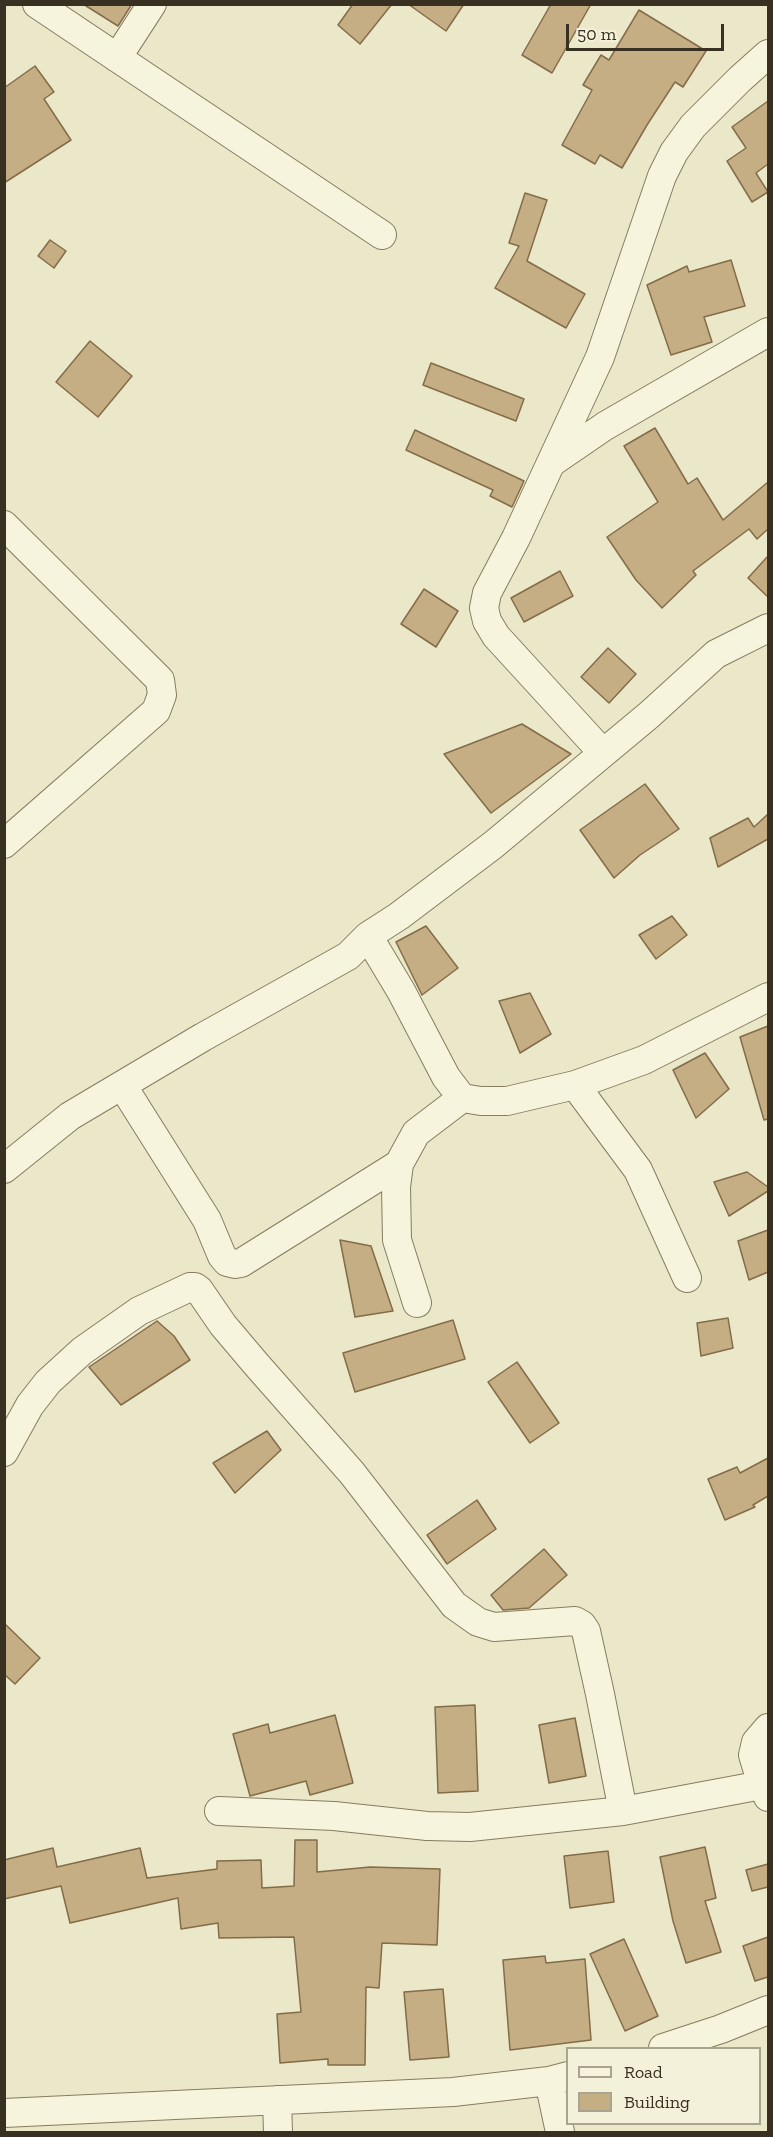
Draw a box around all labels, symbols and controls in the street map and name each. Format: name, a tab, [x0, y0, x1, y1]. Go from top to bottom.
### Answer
scale bar	[569, 12, 726, 50]
text: 50 m	[577, 23, 616, 45]
legend	[566, 2047, 761, 2125]
text: Road	[624, 2061, 663, 2083]
text: Building	[624, 2091, 690, 2113]

